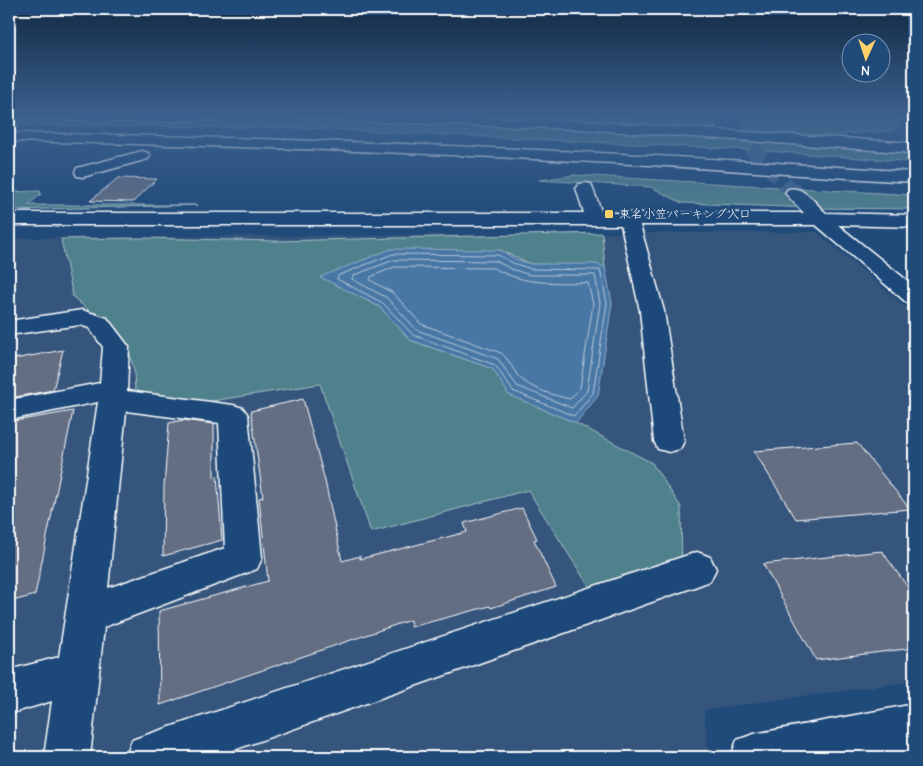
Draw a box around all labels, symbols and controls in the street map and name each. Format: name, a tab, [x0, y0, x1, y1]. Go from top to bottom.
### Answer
north arrow	[840, 32, 890, 82]
text: N	[860, 62, 870, 79]
place label: 東名小笠パーキング入口	[619, 207, 751, 221]
marker: 東名小笠パーキング入口	[603, 208, 615, 220]

